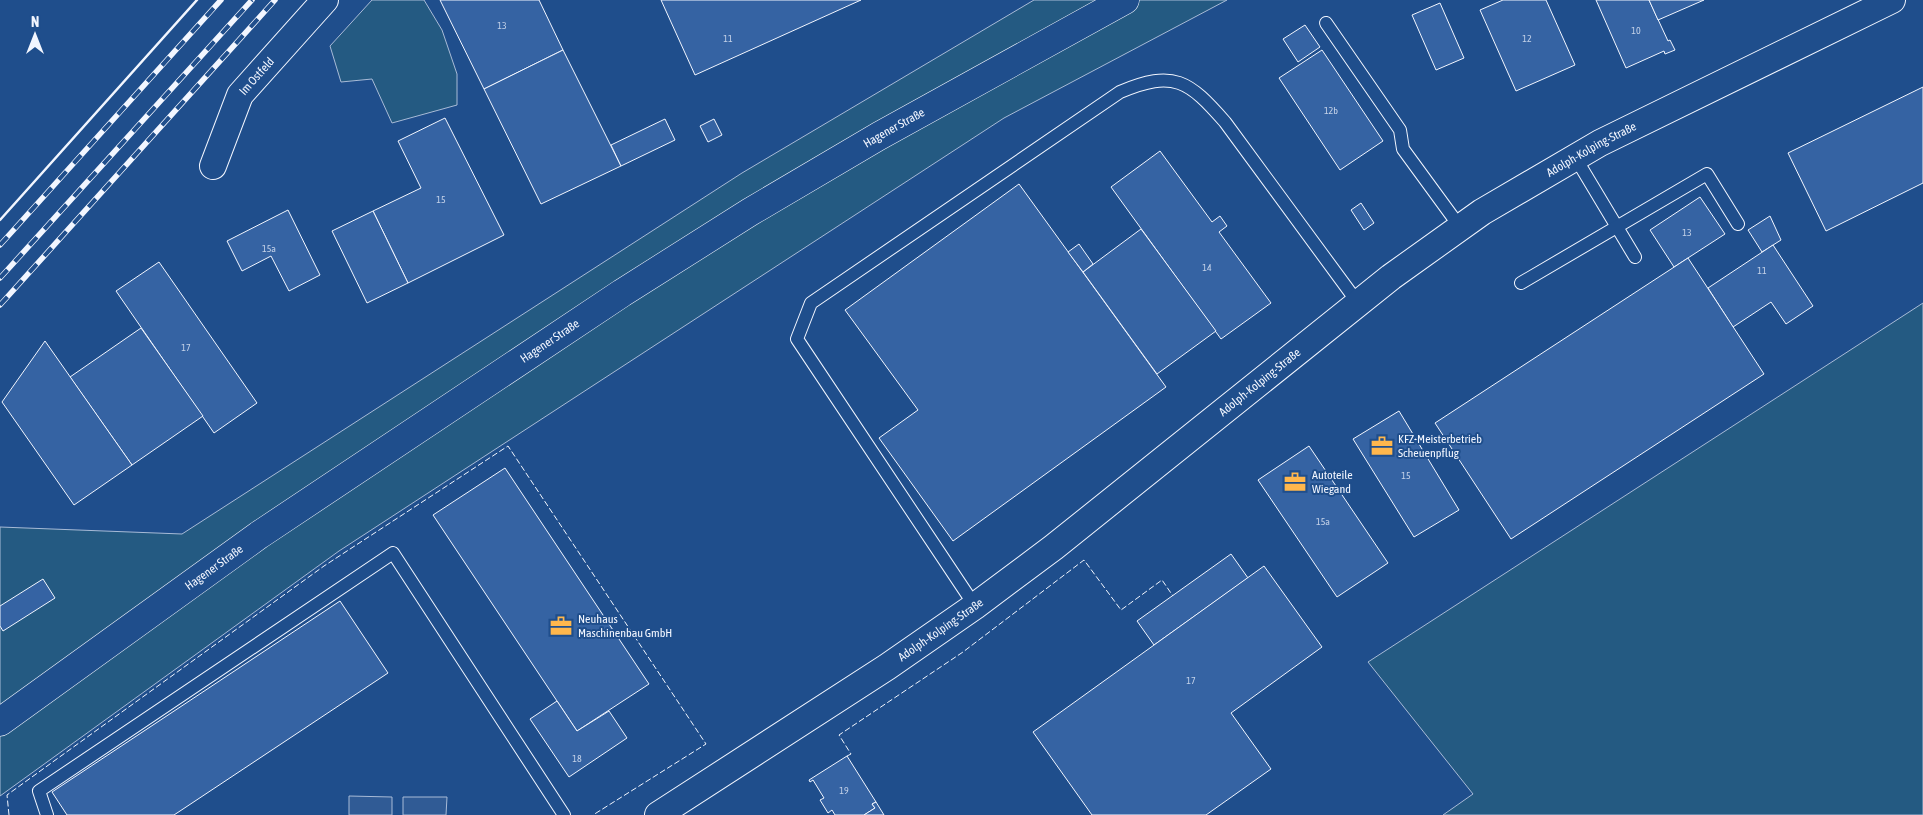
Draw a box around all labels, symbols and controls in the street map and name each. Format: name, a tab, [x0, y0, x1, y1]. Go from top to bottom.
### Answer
north arrow	[10, 10, 60, 60]
text: N	[31, 14, 39, 30]
house number: 13	[497, 20, 507, 31]
house number: 10	[1631, 25, 1641, 36]
house number: 11	[723, 33, 733, 44]
house number: 12	[1522, 33, 1532, 44]
street label: Im Ostfeld	[236, 55, 277, 98]
street label: Hagener Straße	[861, 105, 927, 151]
house number: 12b	[1324, 105, 1338, 116]
street label: Adolph-Kolping-Straße	[1544, 119, 1639, 180]
house number: 15	[436, 194, 446, 205]
house number: 13	[1682, 227, 1692, 238]
house number: 15a	[262, 243, 276, 254]
house number: 14	[1202, 262, 1212, 273]
house number: 11	[1757, 265, 1767, 276]
street label: Hagener Straße	[518, 316, 582, 366]
house number: 17	[181, 342, 191, 353]
street label: Adolph-Kolping-Straße	[1216, 345, 1303, 419]
place label: KFZ-Meisterbetrieb Scheuenpflug	[1398, 432, 1482, 460]
office icon: KFZ-Meisterbetrieb Scheuenpflug	[1369, 433, 1395, 459]
place label: Autoteile Wiegand	[1312, 468, 1353, 496]
office icon: Autoteile Wiegand	[1282, 469, 1308, 495]
house number: 15	[1401, 470, 1411, 481]
house number: 15a	[1316, 516, 1330, 527]
street label: Hagener Straße	[182, 542, 246, 593]
street label: Adolph-Kolping-Straße	[895, 595, 986, 664]
place label: Neuhaus Maschinenbau GmbH	[578, 612, 672, 640]
office icon: Neuhaus Maschinenbau GmbH	[548, 613, 574, 639]
house number: 17	[1186, 675, 1196, 686]
house number: 18	[572, 753, 582, 764]
house number: 19	[839, 785, 849, 796]

